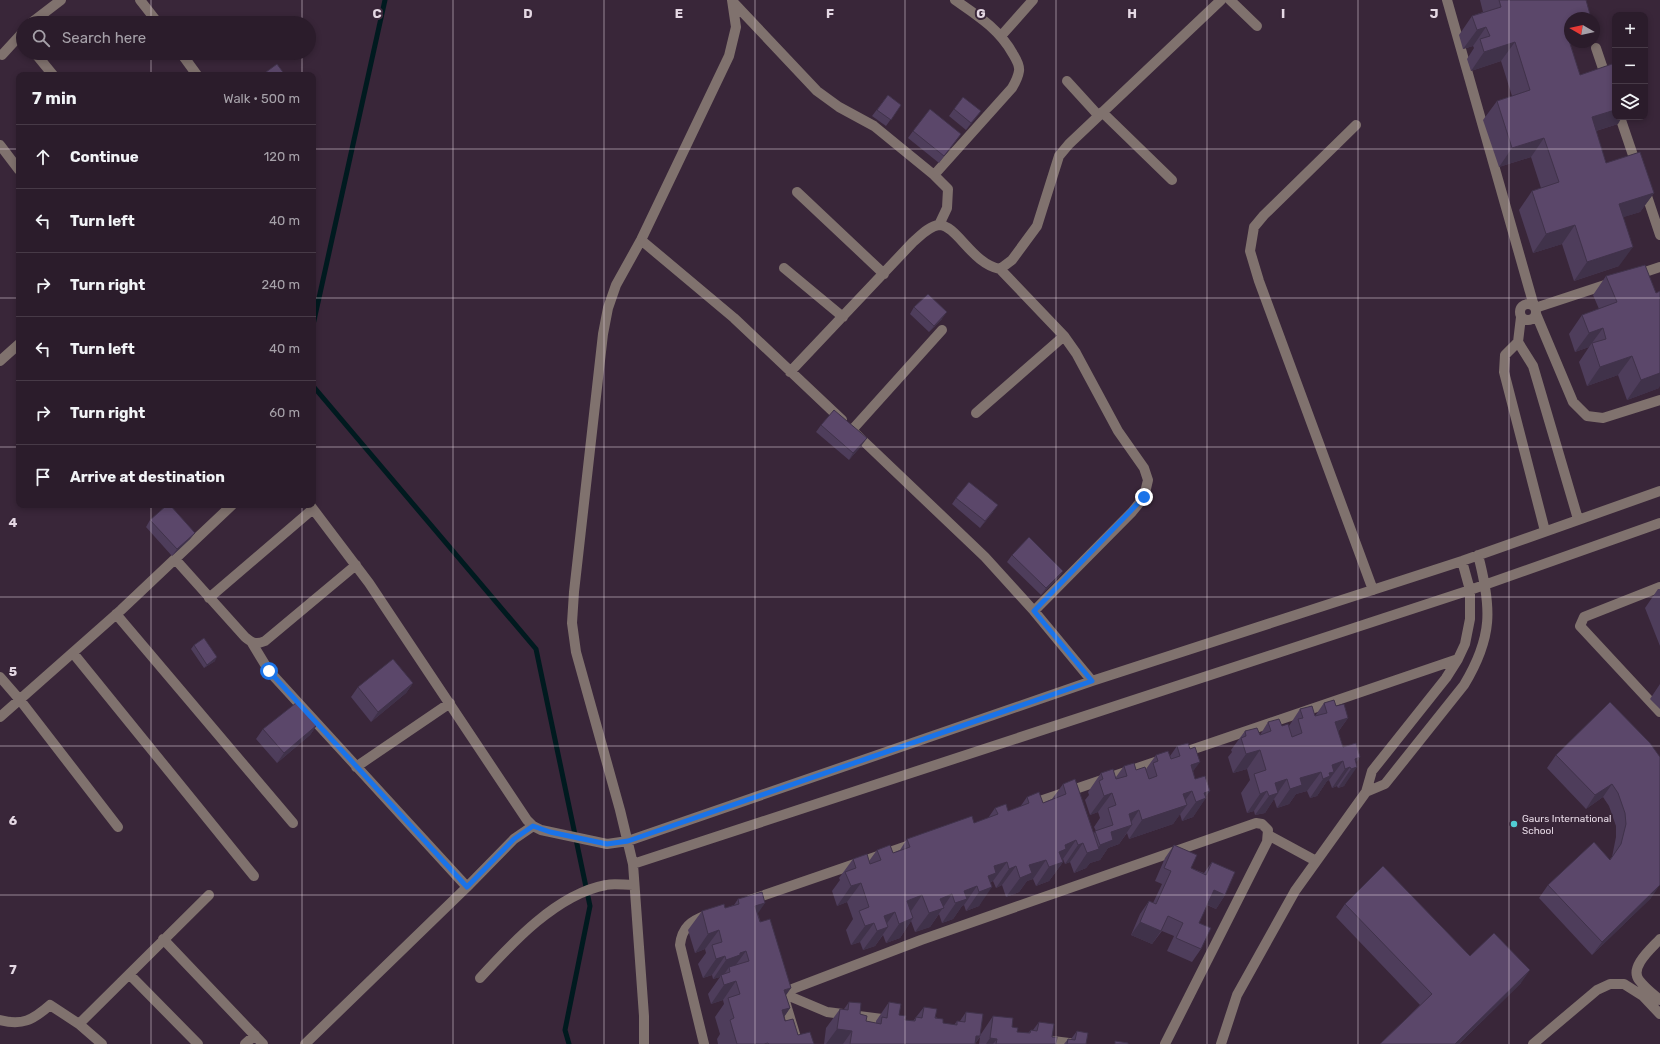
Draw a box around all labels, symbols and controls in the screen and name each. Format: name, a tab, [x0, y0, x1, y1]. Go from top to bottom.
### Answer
text: C	[372, 6, 382, 21]
text: D	[523, 6, 533, 21]
text: E	[675, 6, 683, 21]
text: F	[826, 6, 834, 21]
text: G	[976, 6, 986, 21]
text: H	[1127, 6, 1137, 21]
text: I	[1281, 6, 1285, 21]
text: J	[1430, 6, 1438, 21]
north arrow	[1564, 12, 1600, 48]
map controls	[1612, 12, 1648, 120]
button: +	[1612, 12, 1648, 48]
search box	[16, 16, 316, 60]
icon: search	[30, 27, 52, 49]
text: Search here	[62, 29, 146, 47]
button: −	[1612, 48, 1648, 84]
button: layers	[1612, 84, 1648, 120]
text: 7 min	[32, 88, 77, 108]
text: Walk · 500 m	[223, 91, 300, 106]
icon: ahead	[32, 146, 54, 168]
text: Continue	[70, 148, 139, 166]
text: 120 m	[264, 149, 300, 164]
icon: left	[32, 210, 54, 232]
text: Turn left	[70, 212, 135, 230]
text: 40 m	[269, 213, 300, 228]
icon: right	[32, 274, 54, 296]
text: Turn right	[70, 276, 145, 294]
text: 240 m	[261, 277, 300, 292]
icon: left	[32, 338, 54, 360]
text: Turn left	[70, 340, 135, 358]
text: 40 m	[269, 341, 300, 356]
icon: right	[32, 402, 54, 424]
text: Turn right	[70, 404, 145, 422]
text: 60 m	[269, 405, 300, 420]
icon: arrive	[32, 466, 54, 488]
text: Arrive at destination	[70, 468, 225, 486]
route end	[1135, 488, 1153, 506]
text: 4	[9, 515, 18, 530]
route start	[260, 662, 278, 680]
text: 5	[9, 664, 17, 679]
text: 6	[9, 813, 18, 828]
place label: Gaurs International School	[1522, 813, 1611, 837]
marker: Gaurs International School	[1509, 819, 1519, 829]
text: 7	[9, 962, 17, 977]

